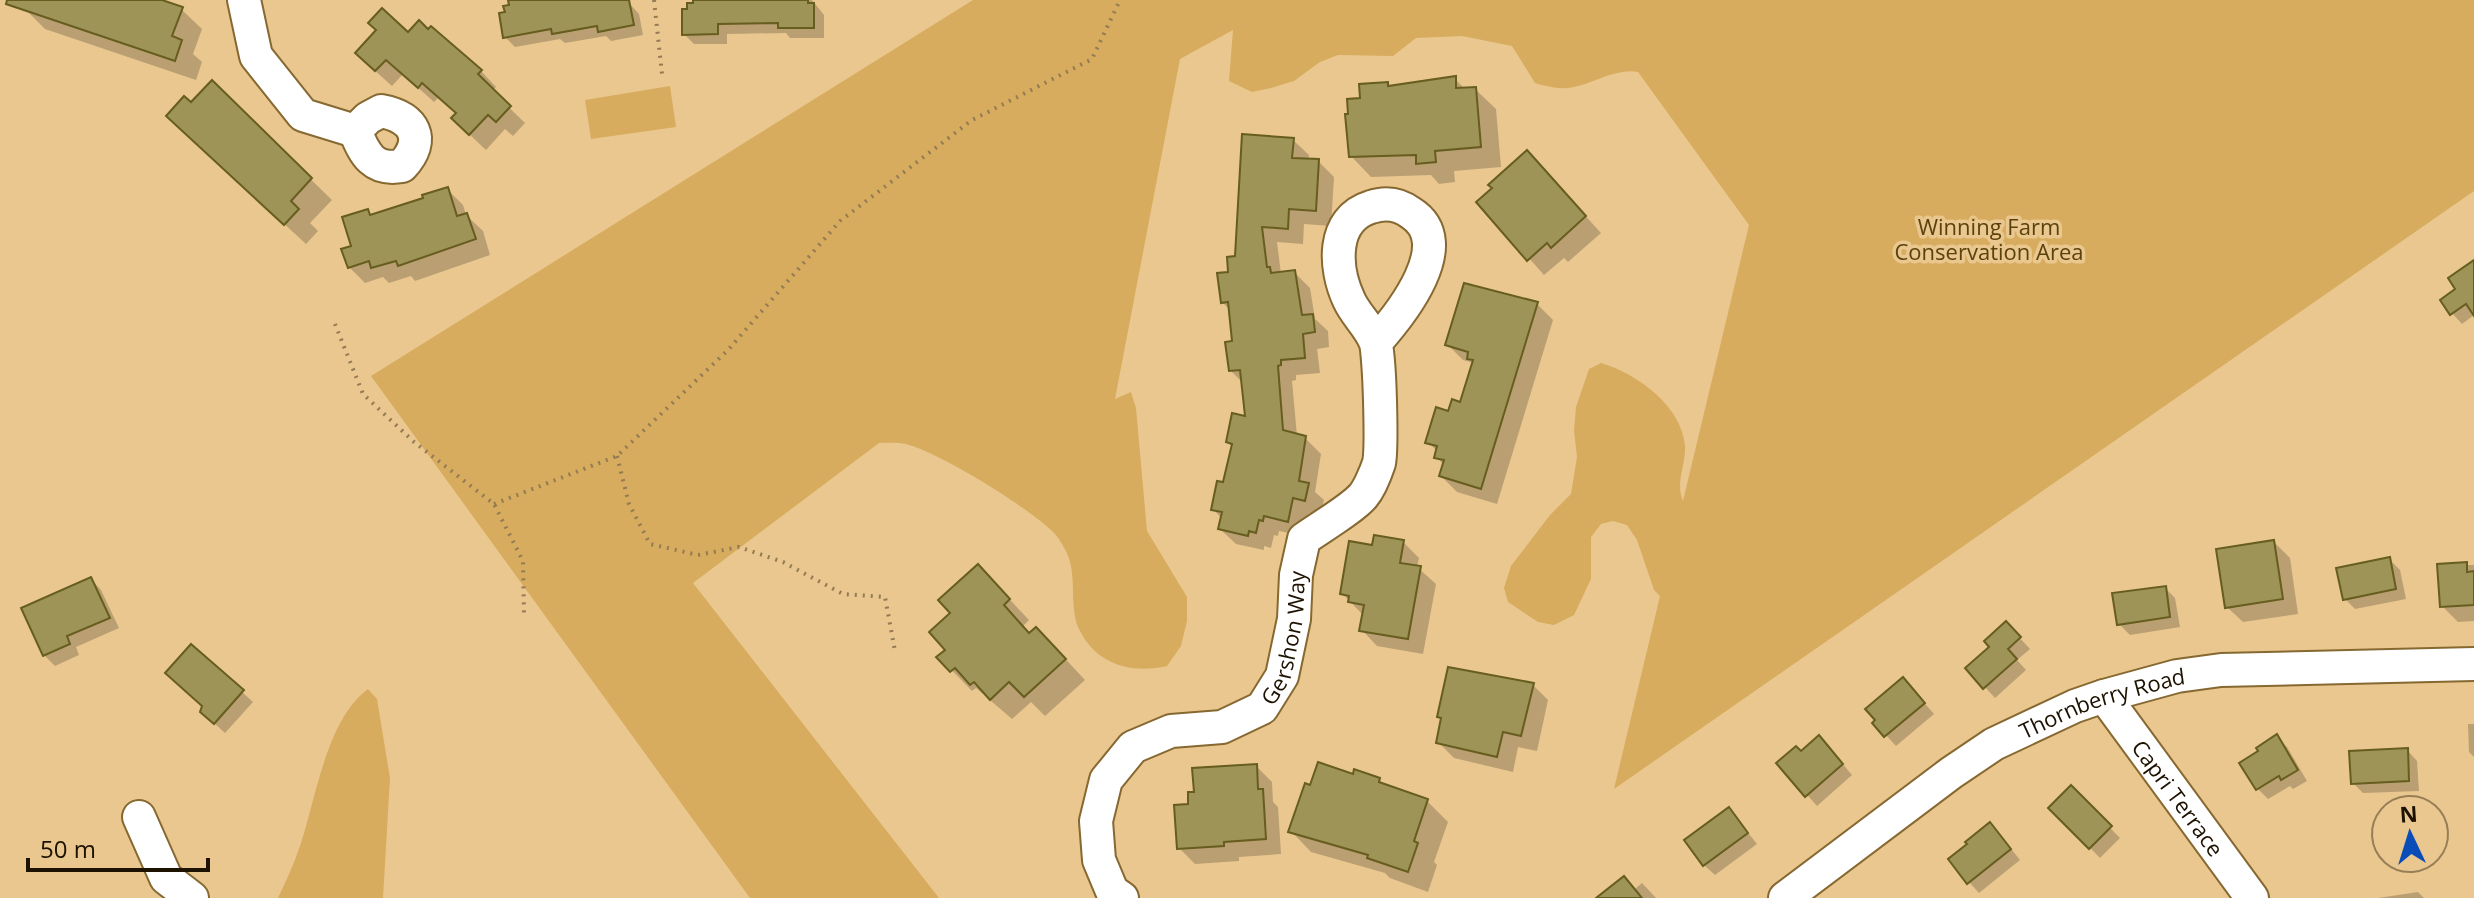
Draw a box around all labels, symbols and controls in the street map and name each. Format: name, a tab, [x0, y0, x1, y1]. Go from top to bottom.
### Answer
park label: Winning Farm Conservation Area	[1895, 211, 2083, 266]
street label: Gershon Way	[1253, 569, 1311, 710]
street label: Thornberry Road	[2014, 660, 2187, 745]
street label: Capri Terrace	[2126, 733, 2231, 862]
north arrow	[2370, 794, 2450, 874]
text: N	[2399, 797, 2419, 829]
scale bar	[28, 822, 208, 872]
text: 50 m	[40, 832, 96, 865]

